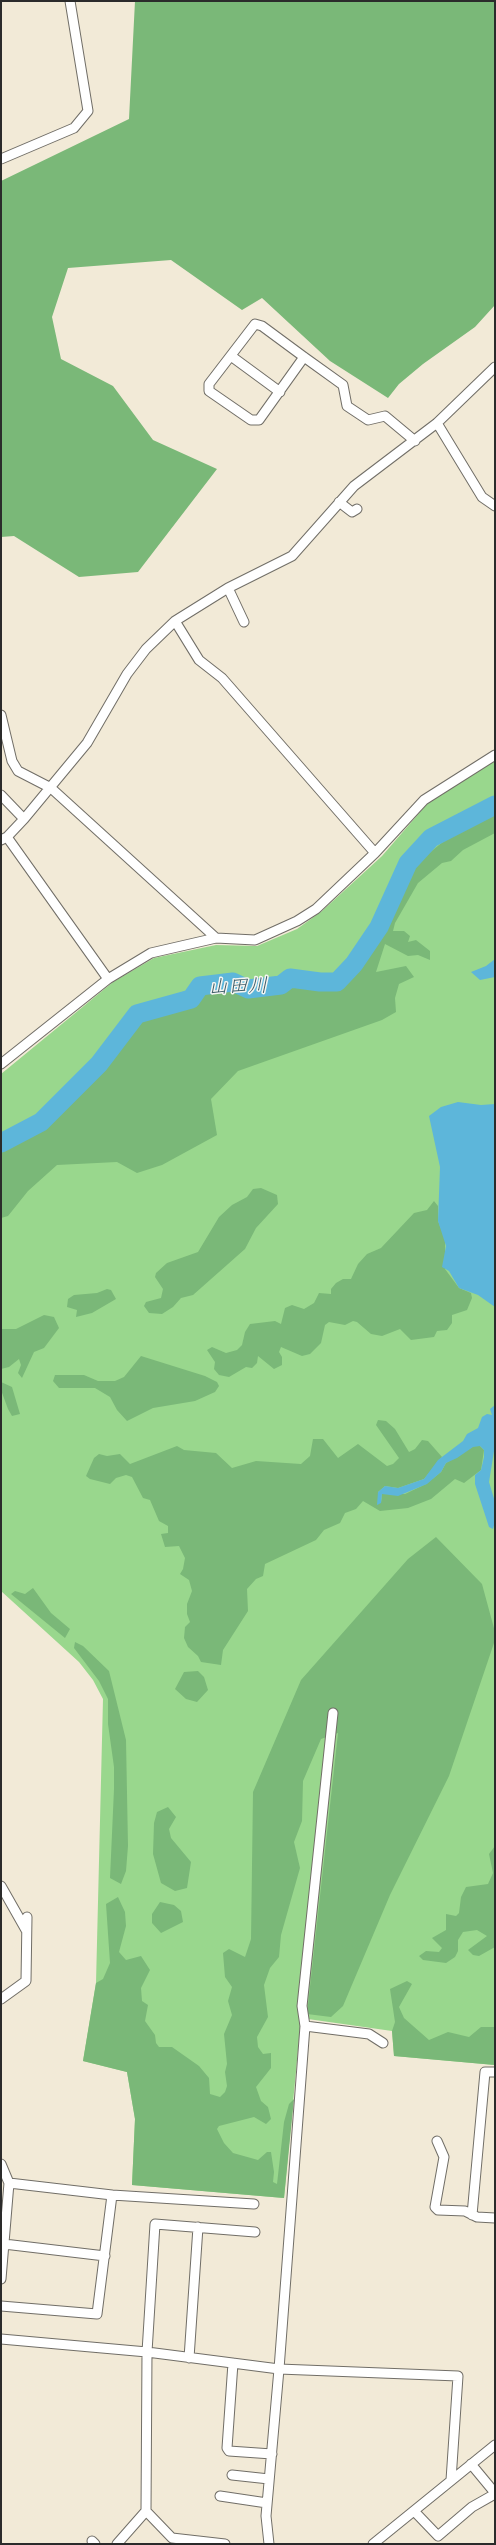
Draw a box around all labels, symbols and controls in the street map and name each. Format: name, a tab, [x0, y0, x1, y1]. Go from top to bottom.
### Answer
water label: 山田川	[208, 974, 268, 1000]

